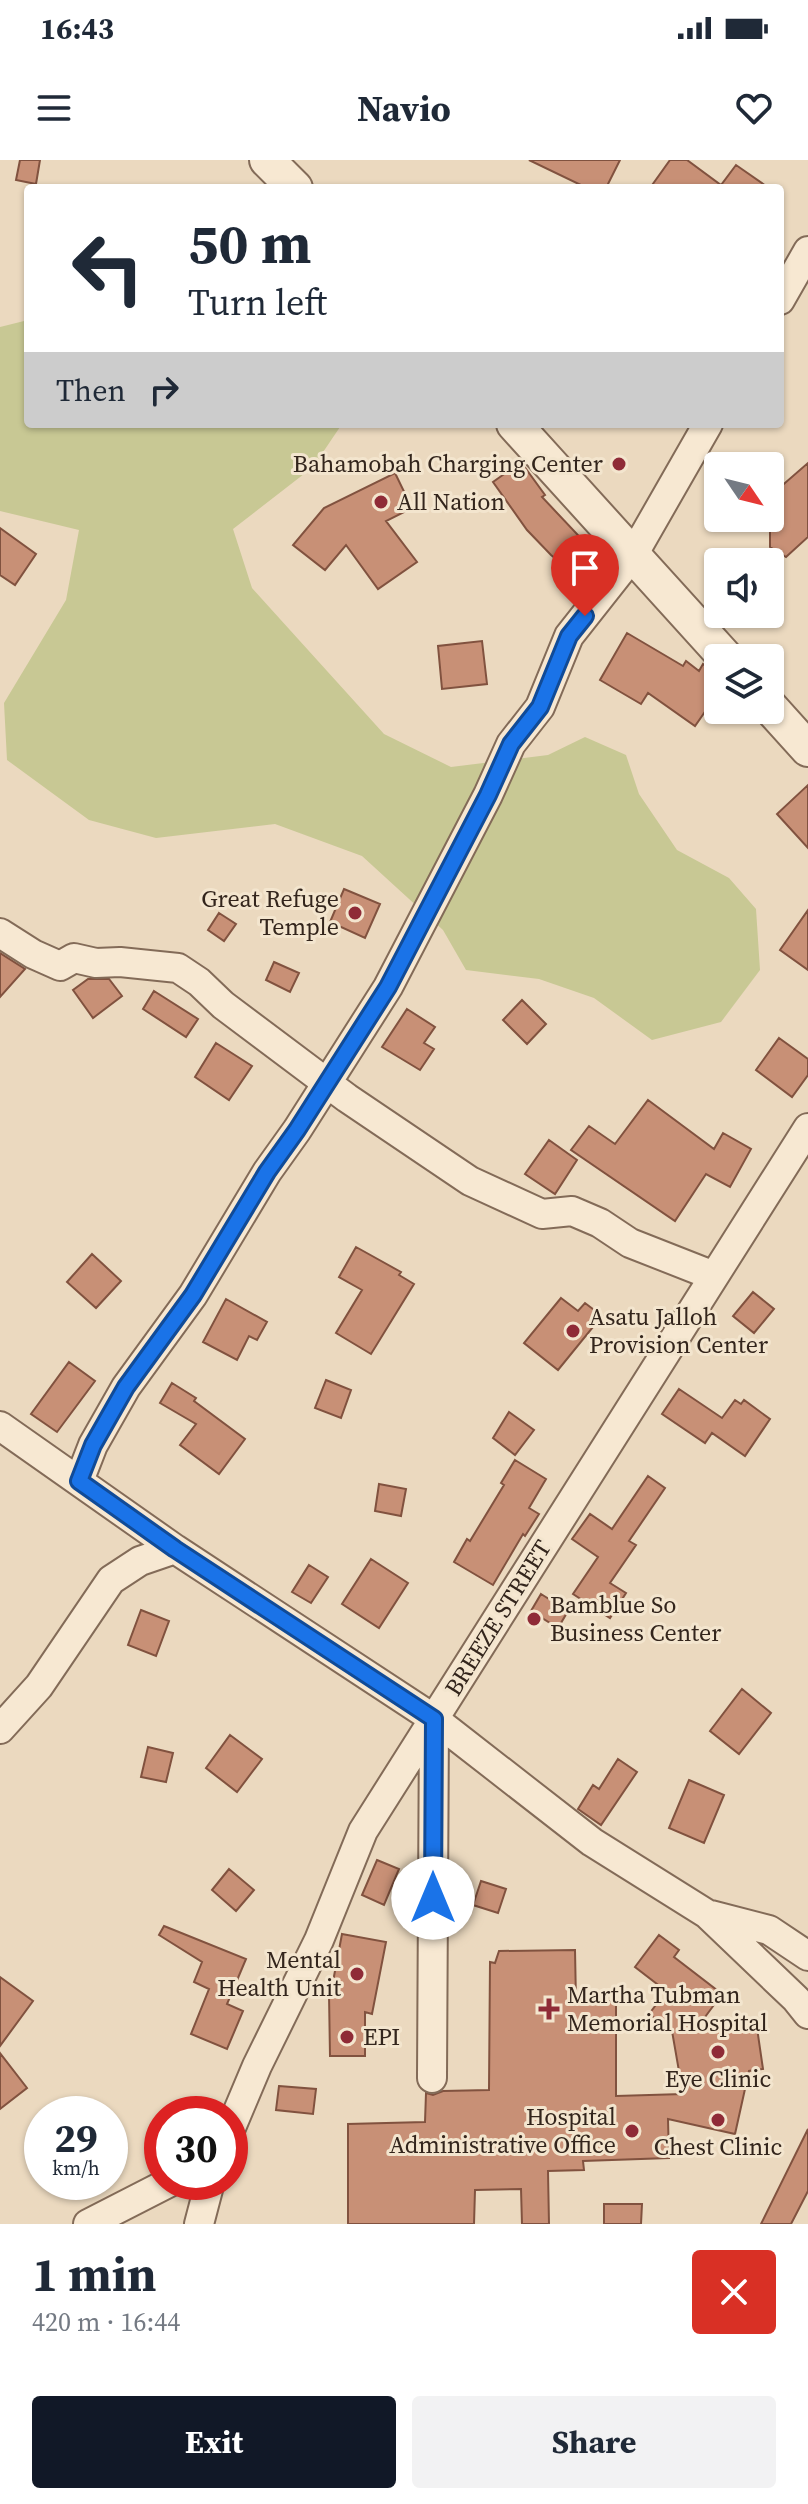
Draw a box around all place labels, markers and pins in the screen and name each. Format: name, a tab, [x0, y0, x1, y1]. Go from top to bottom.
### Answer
place label: Bahamobah Charging Center	[293, 447, 603, 480]
marker: Bahamobah Charging Center	[610, 455, 628, 473]
place label: All Nation	[397, 485, 505, 518]
marker: All Nation	[372, 493, 390, 511]
pin	[551, 534, 619, 616]
place label: Great Refuge Temple	[201, 882, 339, 943]
marker: Great Refuge Temple	[346, 904, 364, 922]
place label: Asatu Jalloh Provision Center	[589, 1300, 768, 1361]
marker: Asatu Jalloh Provision Center	[564, 1322, 582, 1340]
place label: Bamblue So Business Center	[550, 1588, 721, 1649]
marker: Bamblue So Business Center	[525, 1610, 543, 1628]
place label: Mental Health Unit	[217, 1943, 341, 2004]
marker: Mental Health Unit	[348, 1965, 366, 1983]
place label: Martha Tubman Memorial Hospital	[567, 1978, 768, 2039]
marker: Martha Tubman Memorial Hospital	[538, 1998, 560, 2020]
place label: EPI	[363, 2020, 400, 2053]
marker: EPI	[338, 2028, 356, 2046]
marker: Eye Clinic	[709, 2043, 727, 2061]
place label: Eye Clinic	[665, 2062, 771, 2095]
place label: Hospital Administrative Office	[389, 2100, 616, 2161]
marker: Chest Clinic	[709, 2111, 727, 2129]
marker: Hospital Administrative Office	[623, 2122, 641, 2140]
place label: Chest Clinic	[654, 2130, 782, 2163]

